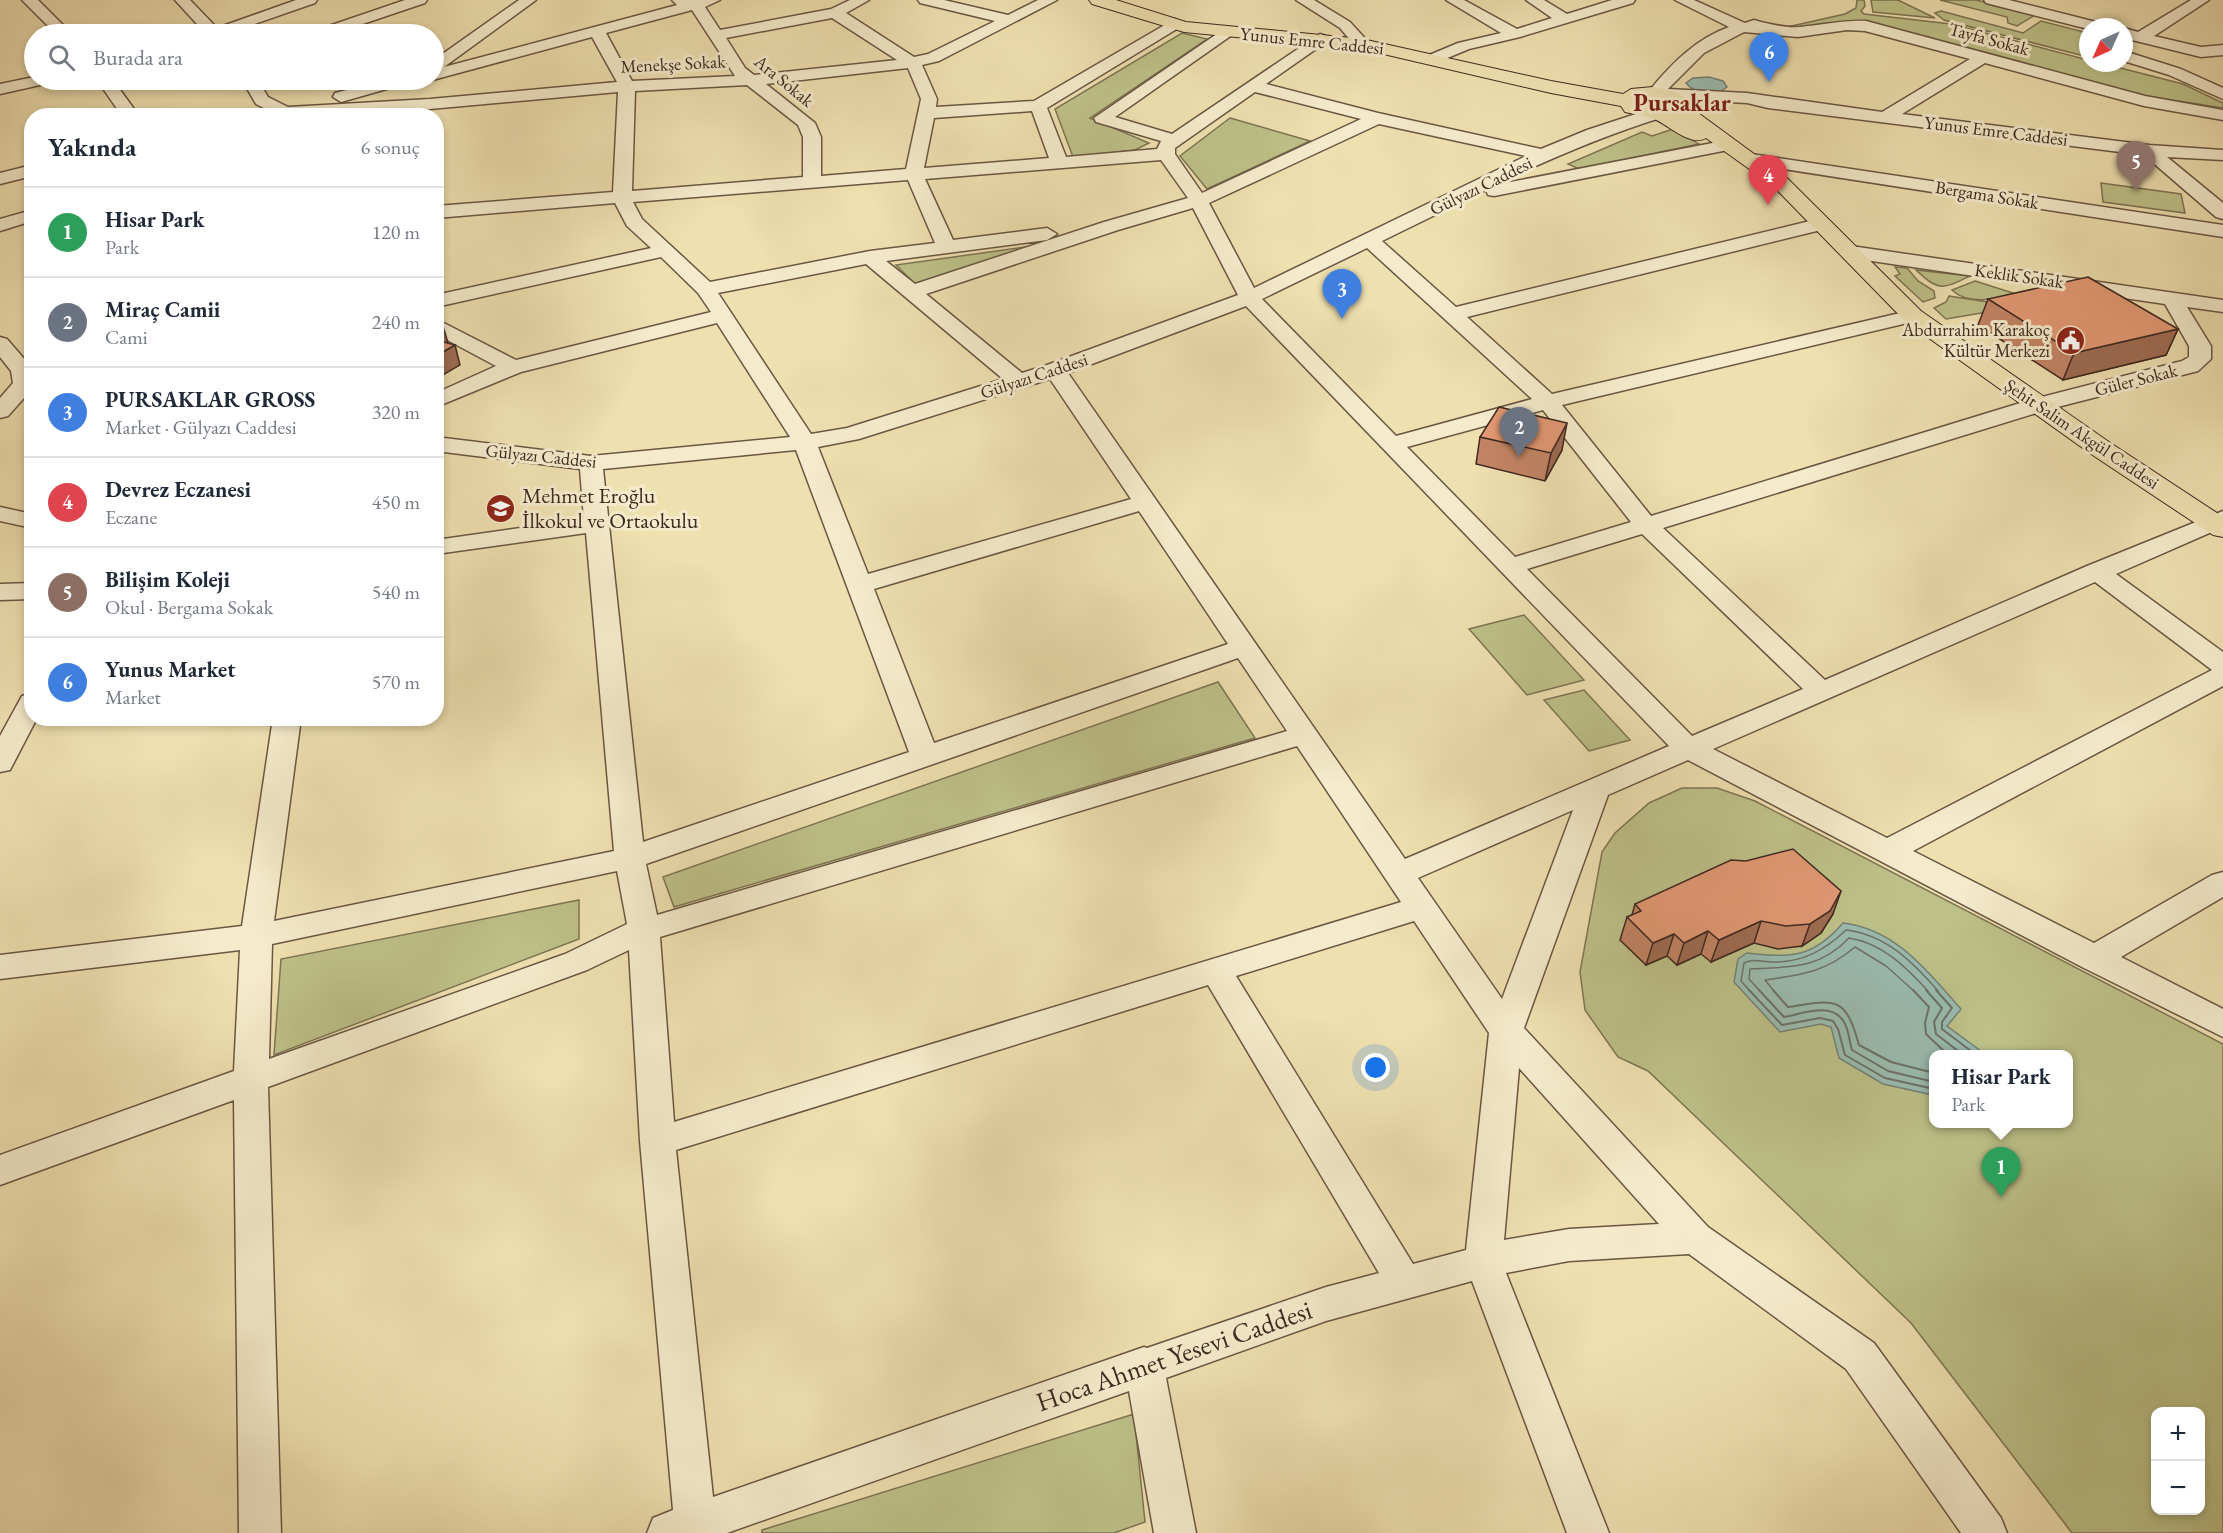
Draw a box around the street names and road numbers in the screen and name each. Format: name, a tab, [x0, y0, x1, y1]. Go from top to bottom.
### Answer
street label: Tayfa Sokak	[1946, 17, 2032, 60]
street label: Yunus Emre Caddesi	[1239, 22, 1386, 60]
street label: Menekşe Sokak	[620, 49, 727, 78]
street label: Ara Sokak	[749, 49, 819, 112]
street label: Yunus Emre Caddesi	[1923, 110, 2070, 151]
street label: Gülyazı Caddesi	[1426, 151, 1536, 220]
street label: Bergama Sokak	[1934, 175, 2041, 214]
street label: Keklik Sokak	[1973, 258, 2066, 293]
street label: Gülyazı Caddesi	[977, 347, 1091, 404]
street label: Güler Sokak	[2092, 358, 2180, 401]
street label: Şehit Salim Akgül Caddesi	[2001, 373, 2165, 494]
street label: Gülyazı Caddesi	[484, 438, 598, 473]
street label: Hoca Ahmet Yesevi Caddesi	[1031, 1292, 1317, 1419]

